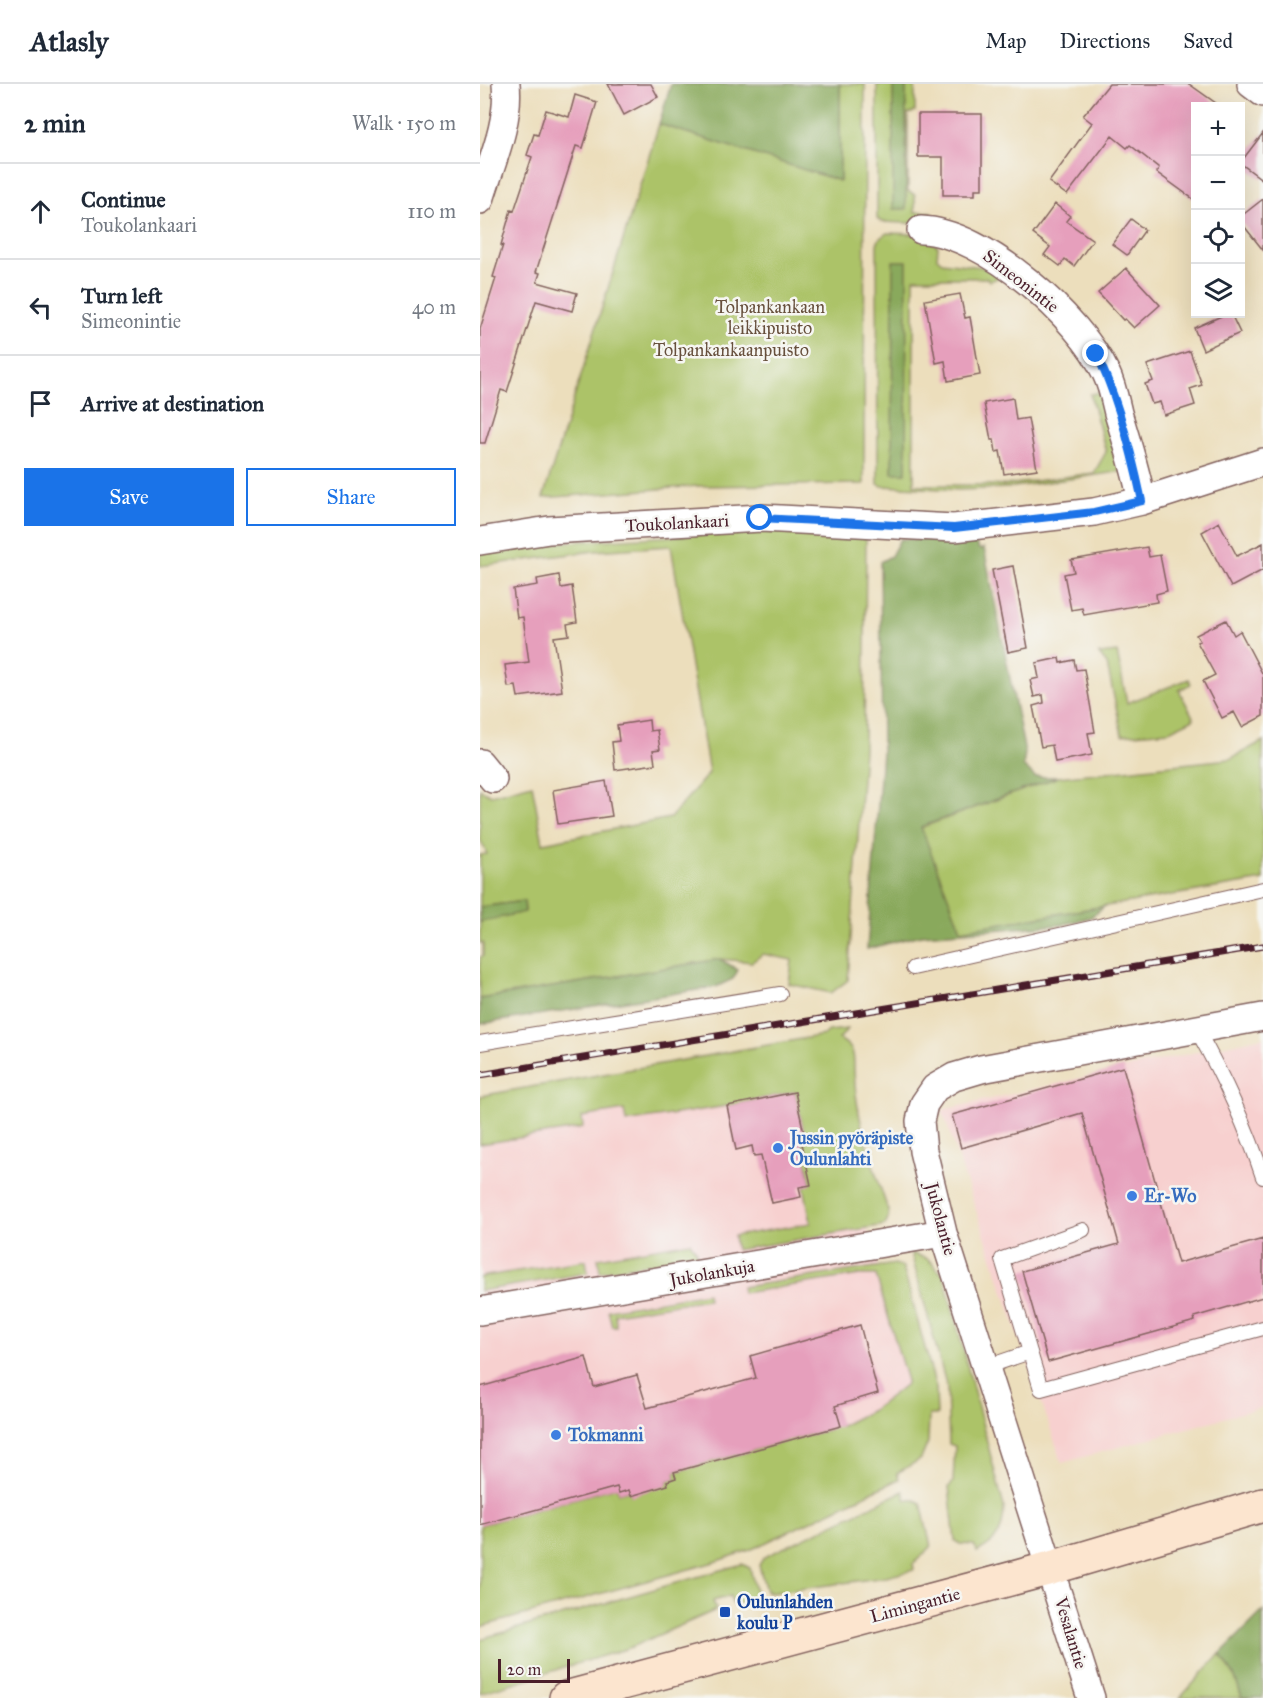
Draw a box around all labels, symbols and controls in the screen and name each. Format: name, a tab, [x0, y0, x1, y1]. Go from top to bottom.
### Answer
text: Atlasly	[30, 24, 108, 59]
text: Map	[986, 28, 1027, 54]
text: Directions	[1060, 28, 1150, 54]
text: Saved	[1183, 28, 1233, 54]
map controls	[1191, 102, 1245, 318]
button: +	[1191, 102, 1245, 156]
text: 2 min	[24, 107, 85, 139]
text: Walk · 150 m	[352, 111, 456, 135]
button: −	[1191, 156, 1245, 210]
text: Continue	[81, 186, 166, 213]
icon: ahead	[24, 195, 57, 228]
text: 110 m	[408, 199, 456, 223]
button: locate	[1191, 210, 1245, 264]
text: Toukolankaari	[81, 213, 197, 237]
street label: Simeonintie	[979, 245, 1063, 317]
button: layers	[1191, 264, 1245, 318]
text: Turn left	[81, 282, 163, 309]
icon: left	[24, 291, 57, 324]
text: 40 m	[412, 295, 456, 319]
park label: Tolpankankaan leikkipuisto	[715, 296, 825, 339]
text: Simeonintie	[81, 309, 181, 333]
park label: Tolpankankaanpuisto	[653, 339, 809, 361]
route end	[1082, 340, 1108, 366]
icon: arrive	[24, 387, 57, 420]
text: Arrive at destination	[81, 390, 264, 417]
button: Save	[24, 468, 234, 526]
button: Share	[246, 468, 456, 526]
route start	[746, 504, 772, 530]
street label: Toukolankaari	[624, 509, 730, 537]
place label: Jussin pyöräpiste Oulunlahti	[788, 1127, 914, 1170]
marker: Jussin pyöräpiste Oulunlahti	[771, 1141, 785, 1155]
street label: Jukolantie	[919, 1178, 961, 1258]
place label: Er-Wo	[1144, 1185, 1197, 1207]
marker: Er-Wo	[1125, 1189, 1139, 1203]
street label: Jukolankuja	[666, 1255, 757, 1293]
place label: Tokmanni	[567, 1424, 644, 1446]
marker: Tokmanni	[549, 1428, 563, 1442]
street label: Limingantie	[868, 1582, 963, 1629]
place label: Oulunlahden koulu P	[737, 1591, 833, 1634]
street label: Vesalantie	[1049, 1594, 1092, 1671]
marker: Oulunlahden koulu P	[718, 1605, 732, 1619]
scale bar	[498, 1656, 570, 1684]
text: 20 m	[507, 1660, 541, 1679]

